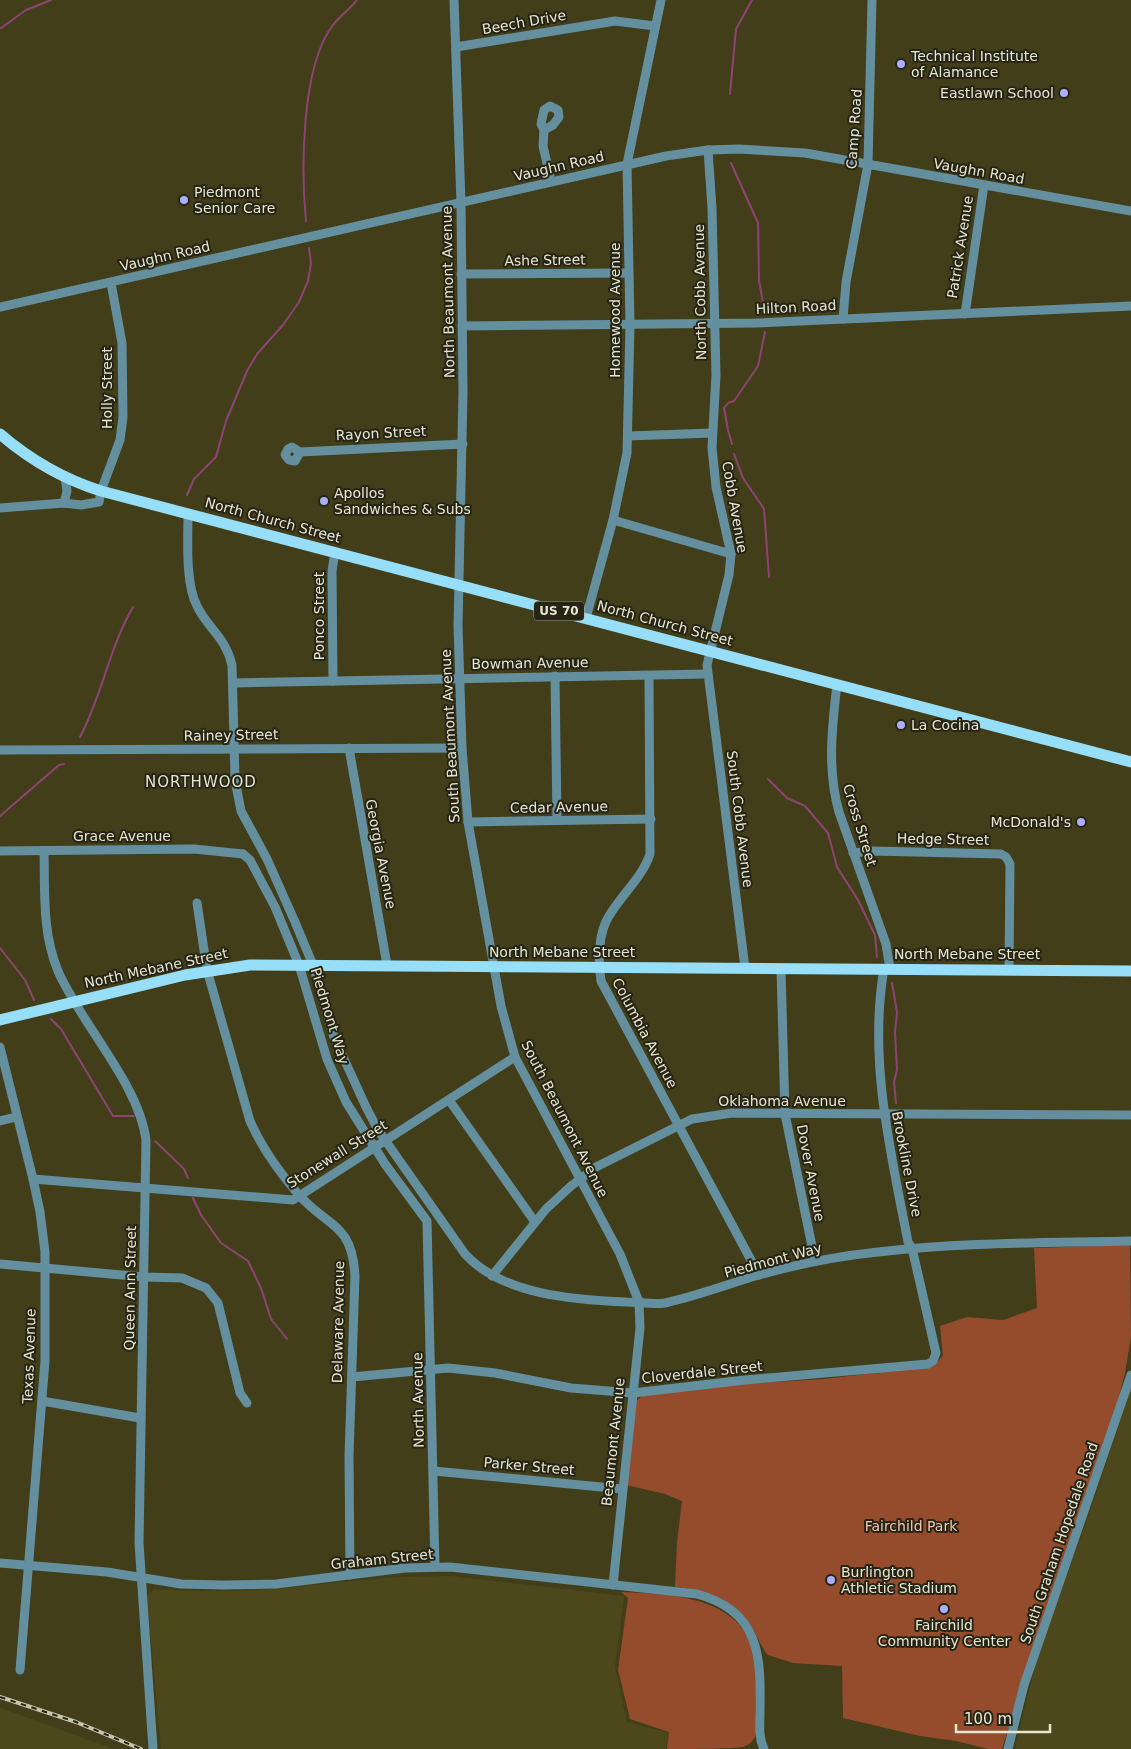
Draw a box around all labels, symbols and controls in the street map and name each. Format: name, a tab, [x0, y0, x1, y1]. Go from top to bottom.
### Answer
street label: Beech Drive	[481, 7, 567, 37]
place label: Technical Institute of Alamance	[910, 48, 1038, 80]
marker: Technical Institute of Alamance	[895, 58, 907, 70]
place label: Eastlawn School	[940, 85, 1054, 101]
marker: Eastlawn School	[1058, 87, 1070, 99]
street label: Camp Road	[843, 88, 865, 170]
street label: Vaughn Road	[512, 148, 606, 184]
street label: Vaughn Road	[932, 155, 1026, 187]
place label: Piedmont Senior Care	[194, 184, 275, 216]
marker: Piedmont Senior Care	[178, 194, 190, 206]
street label: Patrick Avenue	[944, 194, 976, 300]
street label: North Beaumont Avenue	[438, 206, 458, 378]
street label: North Cobb Avenue	[691, 224, 709, 360]
street label: Vaughn Road	[118, 238, 212, 274]
street label: Homewood Avenue	[607, 242, 623, 378]
street label: Ashe Street	[504, 251, 586, 269]
street label: Hilton Road	[755, 297, 837, 317]
street label: Holly Street	[99, 346, 115, 429]
street label: Rayon Street	[335, 423, 427, 443]
street label: Cobb Avenue	[719, 460, 751, 554]
place label: Apollos Sandwiches & Subs	[334, 485, 471, 517]
street label: North Church Street	[203, 494, 343, 546]
marker: Apollos Sandwiches & Subs	[318, 495, 330, 507]
street label: Ponco Street	[311, 571, 327, 660]
street label: North Church Street	[595, 597, 735, 649]
road number: US 70	[534, 602, 584, 620]
street label: South Beaumont Avenue	[437, 649, 463, 823]
street label: Bowman Avenue	[471, 654, 589, 672]
place label: La Cocina	[911, 717, 979, 733]
marker: La Cocina	[895, 719, 907, 731]
street label: Rainey Street	[184, 726, 279, 744]
street label: South Cobb Avenue	[724, 750, 756, 888]
district label: NORTHWOOD	[145, 773, 257, 791]
street label: Cross Street	[840, 782, 880, 869]
street label: Georgia Avenue	[363, 798, 399, 910]
street label: Cedar Avenue	[510, 798, 608, 816]
place label: McDonald's	[991, 814, 1071, 830]
marker: McDonald's	[1075, 816, 1087, 828]
street label: Grace Avenue	[73, 828, 171, 844]
street label: Hedge Street	[897, 830, 990, 848]
street label: North Mebane Street	[489, 944, 636, 960]
street label: North Mebane Street	[83, 945, 230, 991]
street label: North Mebane Street	[894, 946, 1041, 962]
street label: Piedmont Way	[308, 966, 352, 1066]
street label: Columbia Avenue	[609, 975, 681, 1091]
street label: South Beaumont Avenue	[518, 1038, 612, 1200]
street label: Oklahoma Avenue	[718, 1093, 846, 1109]
street label: Brookline Drive	[889, 1110, 925, 1218]
street label: Stonewall Street	[284, 1116, 391, 1191]
street label: Dover Avenue	[794, 1123, 828, 1223]
street label: Queen Ann Street	[121, 1225, 139, 1351]
street label: Piedmont Way	[722, 1239, 824, 1281]
street label: Delaware Avenue	[329, 1261, 347, 1383]
street label: Texas Avenue	[19, 1308, 39, 1405]
street label: North Avenue	[409, 1352, 427, 1448]
street label: Cloverdale Street	[641, 1358, 764, 1386]
street label: Beaumont Avenue	[598, 1377, 628, 1507]
street label: South Graham Hopedale Road	[1017, 1440, 1101, 1646]
street label: Parker Street	[483, 1454, 576, 1478]
park label: Fairchild Park	[865, 1518, 958, 1534]
street label: Graham Street	[330, 1546, 435, 1572]
place label: Burlington Athletic Stadium	[841, 1564, 957, 1596]
marker: Burlington Athletic Stadium	[825, 1574, 837, 1586]
marker: Fairchild Community Center	[938, 1603, 950, 1615]
place label: Fairchild Community Center	[878, 1617, 1011, 1649]
scale bar	[956, 1702, 1050, 1734]
text: 100 m	[964, 1710, 1012, 1728]

